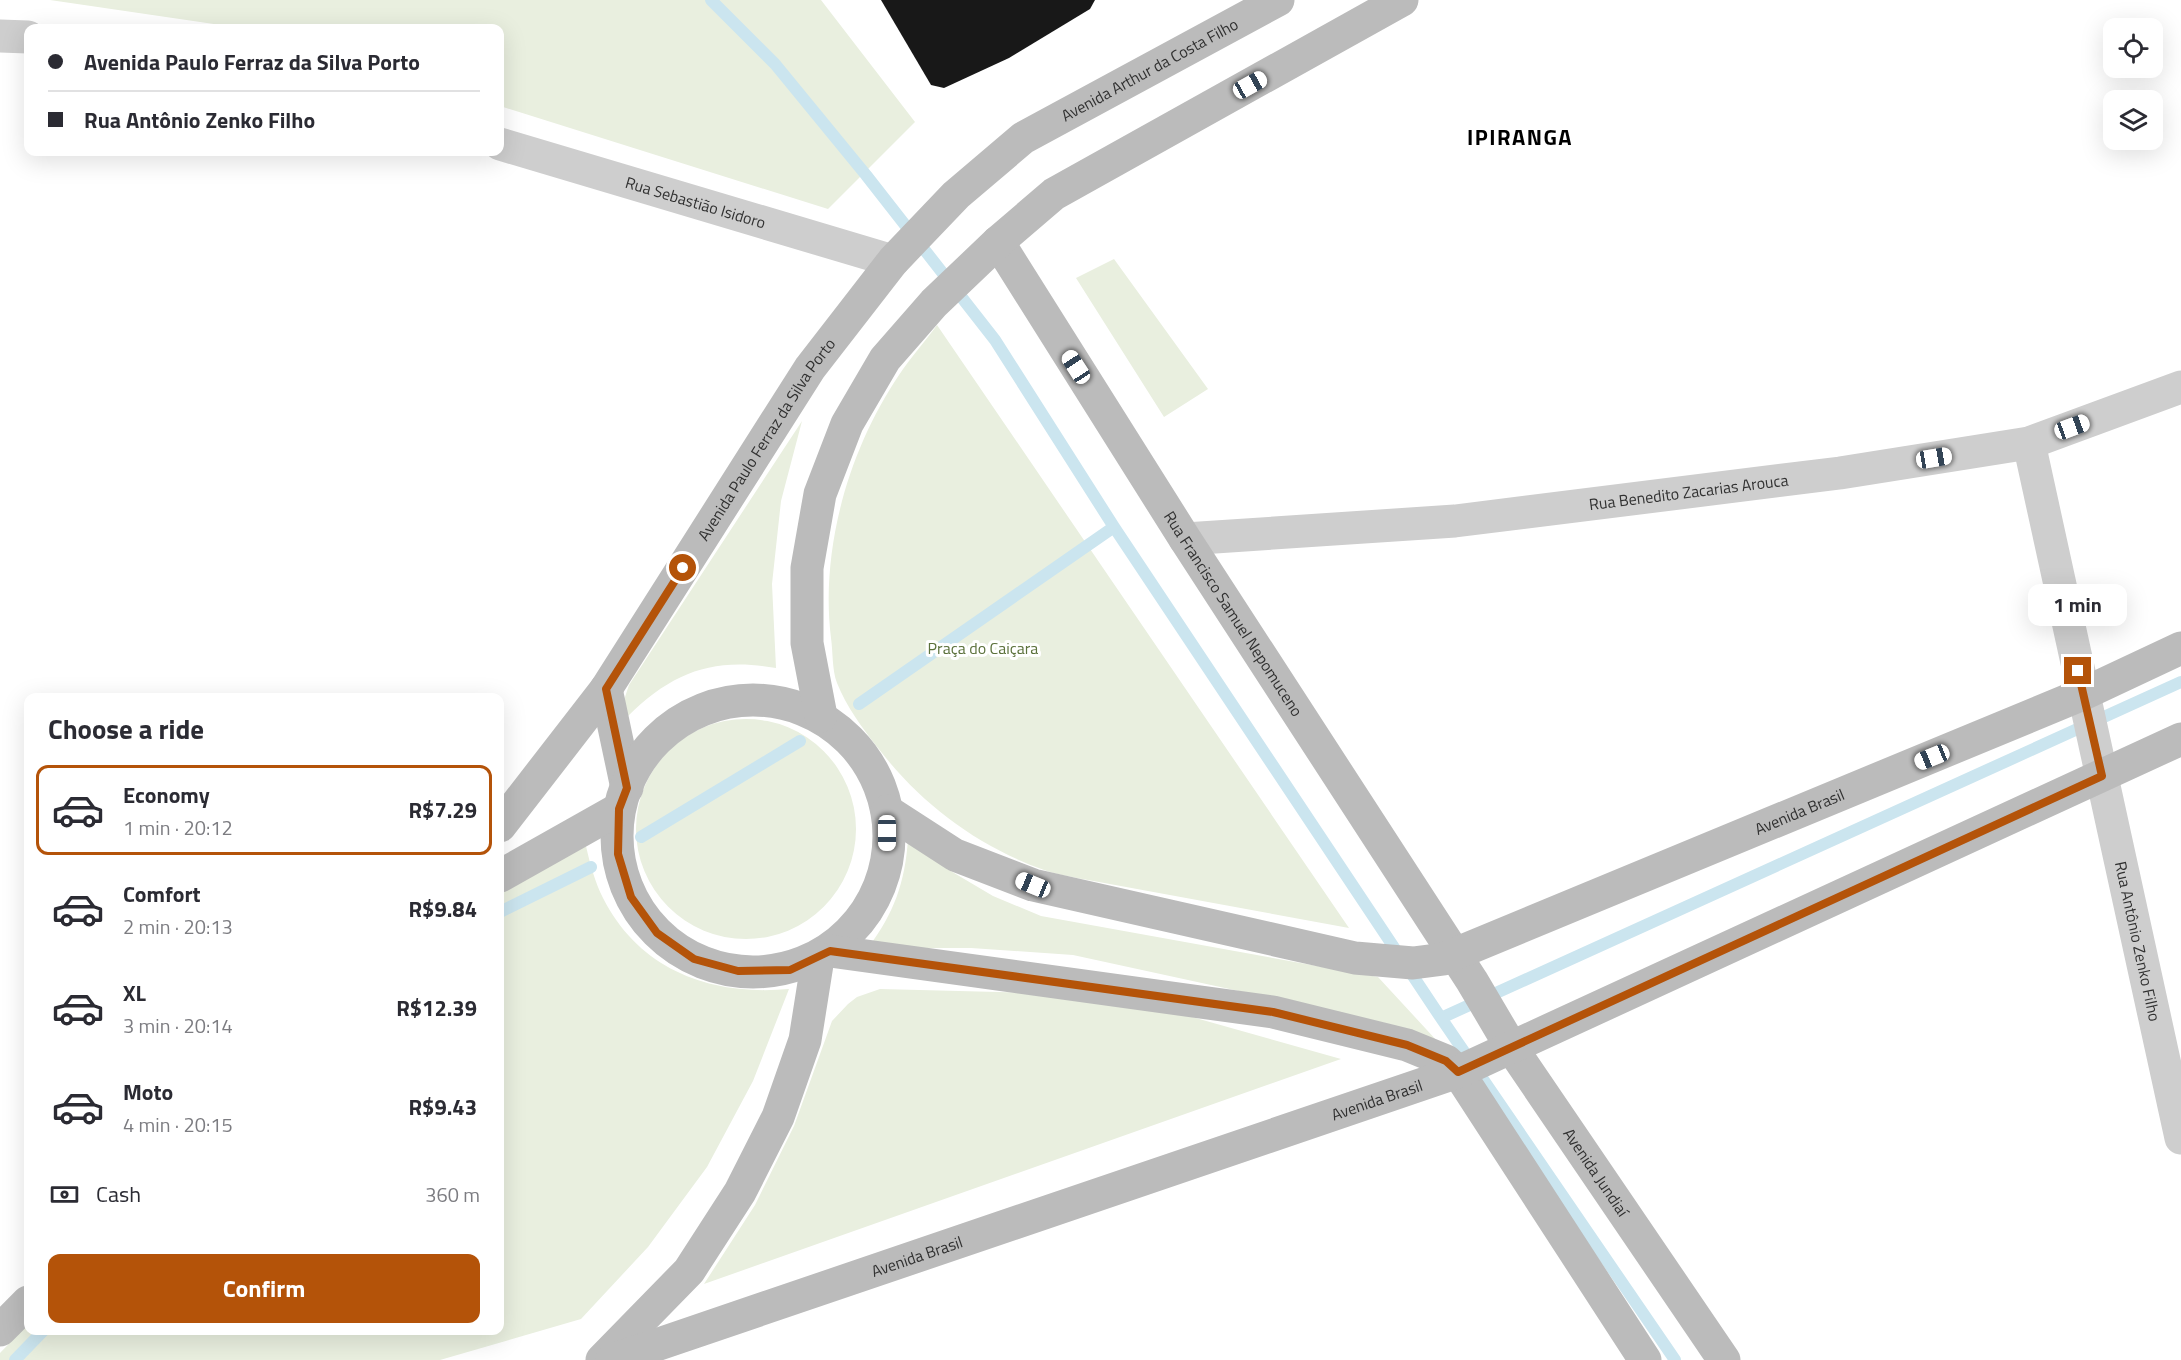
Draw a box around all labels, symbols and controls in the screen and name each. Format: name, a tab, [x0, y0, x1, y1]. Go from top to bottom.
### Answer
street label: Avenida Arthur da Costa Filho	[1057, 12, 1242, 127]
map controls	[2103, 18, 2163, 150]
button: locate	[2103, 18, 2163, 78]
text: Avenida Paulo Ferraz da Silva Porto	[84, 45, 420, 79]
car	[1230, 68, 1270, 102]
button: layers	[2103, 90, 2163, 150]
text: Rua Antônio Zenko Filho	[84, 103, 315, 137]
district label: IPIRANGA	[1467, 120, 1573, 154]
street label: Rua Sebastião Isidoro	[622, 170, 769, 234]
street label: Avenida Paulo Ferraz da Silva Porto	[691, 333, 841, 545]
car	[1059, 347, 1093, 387]
car	[2052, 412, 2092, 442]
car	[1915, 446, 1953, 470]
street label: Rua Benedito Zacarias Arouca	[1588, 468, 1790, 516]
street label: Rua Francisco Samuel Nepomuceno	[1158, 506, 1309, 721]
route start	[669, 554, 696, 581]
callout: 1 min	[2028, 584, 2128, 626]
text: 1 min	[2053, 589, 2102, 620]
park label: Praça do Caiçara	[928, 636, 1038, 660]
route end	[2064, 657, 2091, 684]
text: Choose a ride	[48, 708, 204, 749]
car	[1912, 742, 1952, 772]
text: Economy	[123, 778, 210, 812]
street label: Avenida Brasil	[1751, 782, 1848, 841]
icon: car	[51, 783, 105, 837]
text: R$7.29	[408, 793, 477, 827]
text: 1 min · 20:12	[123, 812, 233, 843]
car	[878, 815, 896, 851]
street label: Rua Antônio Zenko Filho	[2109, 859, 2167, 1024]
car	[1013, 870, 1053, 900]
text: Comfort	[123, 877, 201, 911]
icon: car	[51, 882, 105, 936]
text: R$9.84	[408, 892, 477, 926]
text: 2 min · 20:13	[123, 911, 233, 942]
text: XL	[123, 976, 146, 1010]
icon: car	[51, 981, 105, 1035]
text: R$12.39	[396, 991, 477, 1025]
text: 3 min · 20:14	[123, 1010, 233, 1041]
street label: Avenida Brasil	[1328, 1073, 1426, 1126]
text: Moto	[123, 1075, 173, 1109]
icon: car	[51, 1080, 105, 1134]
text: R$9.43	[408, 1090, 477, 1124]
text: 4 min · 20:15	[123, 1109, 233, 1140]
street label: Avenida Jundiaí	[1557, 1123, 1636, 1222]
text: Cash	[96, 1177, 141, 1211]
icon: cash	[48, 1178, 81, 1211]
text: 360 m	[425, 1179, 480, 1210]
street label: Avenida Brasil	[868, 1230, 966, 1283]
button: Confirm	[48, 1254, 480, 1323]

